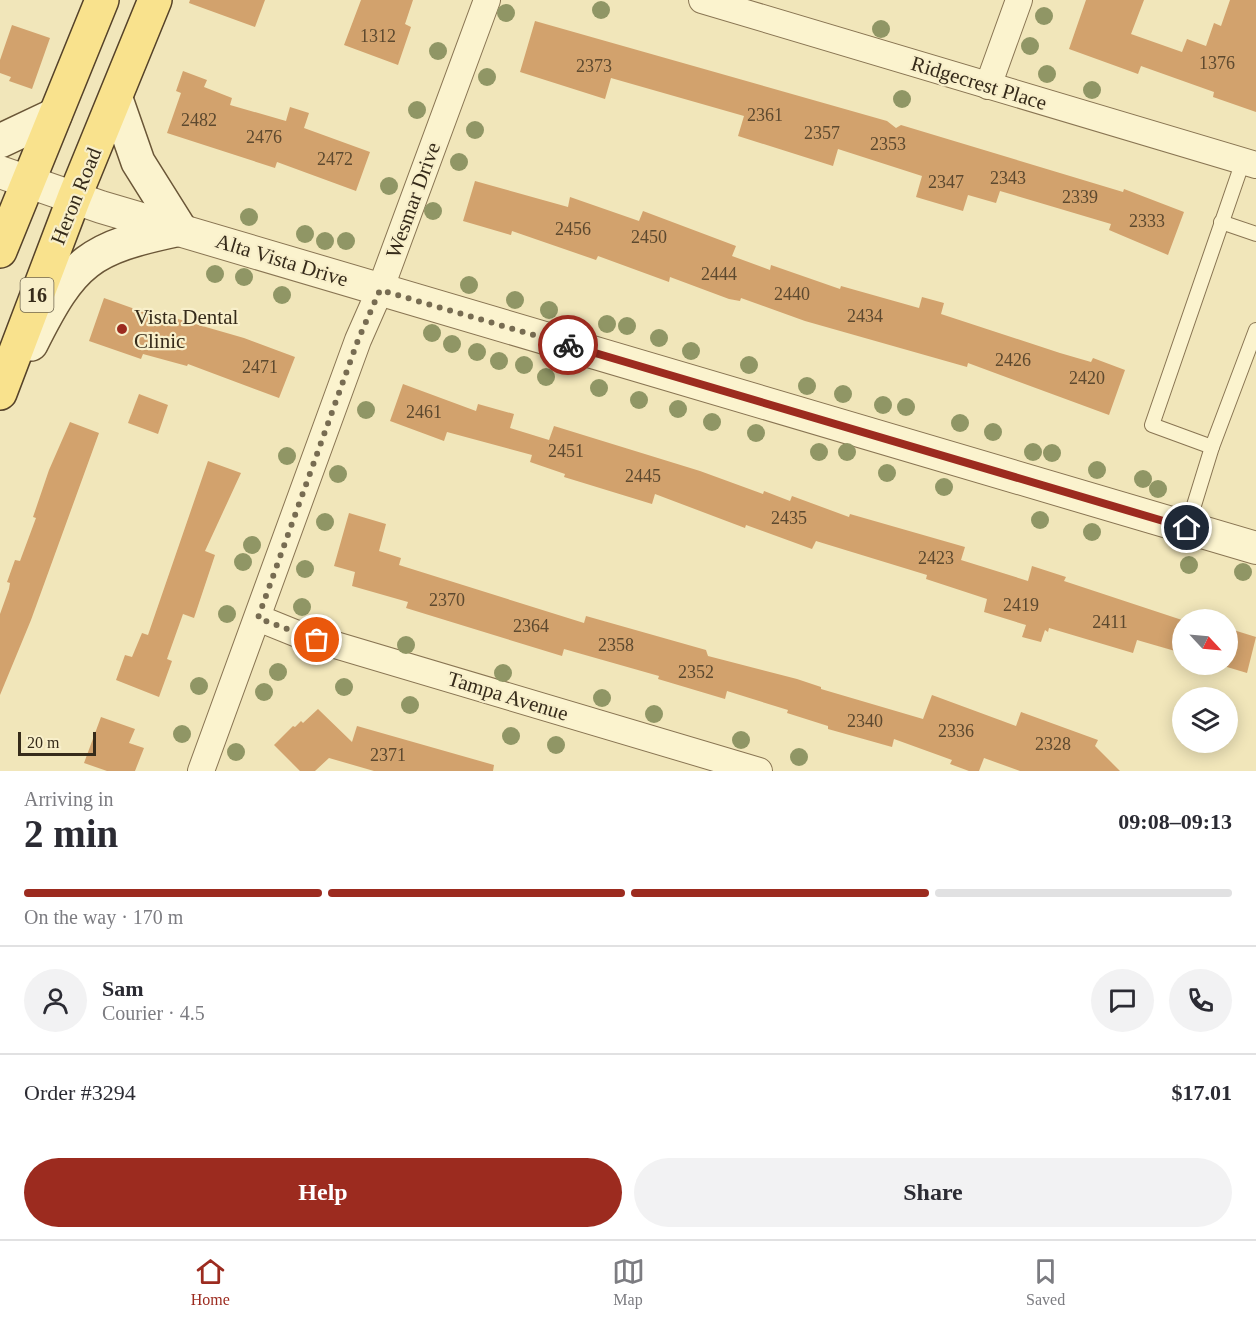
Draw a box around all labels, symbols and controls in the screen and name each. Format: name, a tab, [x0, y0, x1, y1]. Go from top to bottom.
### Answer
house number: 1312	[360, 26, 396, 46]
street label: Ridgecrest Place	[908, 51, 1050, 115]
house number: 1376	[1199, 53, 1235, 73]
house number: 2373	[576, 56, 612, 76]
house number: 2361	[747, 105, 783, 125]
house number: 2482	[181, 110, 217, 130]
house number: 2357	[804, 123, 840, 143]
house number: 2476	[246, 127, 282, 147]
house number: 2353	[870, 134, 906, 154]
street label: Wesmar Drive	[381, 139, 445, 261]
street label: Heron Road	[46, 144, 106, 248]
house number: 2472	[317, 149, 353, 169]
house number: 2343	[990, 168, 1026, 188]
house number: 2347	[928, 172, 964, 192]
house number: 2339	[1062, 187, 1098, 207]
house number: 2333	[1129, 211, 1165, 231]
house number: 2456	[555, 219, 591, 239]
house number: 2450	[631, 227, 667, 247]
street label: Alta Vista Drive	[213, 228, 351, 292]
house number: 2444	[701, 264, 737, 284]
road number: 16	[20, 278, 54, 312]
house number: 2440	[774, 284, 810, 304]
place label: Vista Dental Clinic	[134, 305, 238, 353]
house number: 2434	[847, 306, 883, 326]
courier	[538, 315, 598, 375]
marker: Vista Dental Clinic	[115, 322, 129, 336]
icon: bike	[552, 329, 585, 362]
house number: 2426	[995, 350, 1031, 370]
house number: 2471	[242, 357, 278, 377]
house number: 2420	[1069, 368, 1105, 388]
house number: 2461	[406, 402, 442, 422]
house number: 2451	[548, 441, 584, 461]
house number: 2445	[625, 466, 661, 486]
pin	[1161, 502, 1212, 553]
house number: 2435	[771, 508, 807, 528]
icon: home	[1170, 511, 1203, 544]
house number: 2423	[918, 548, 954, 568]
house number: 2370	[429, 590, 465, 610]
house number: 2419	[1003, 595, 1039, 615]
north arrow	[1172, 609, 1238, 675]
map controls	[1172, 609, 1238, 753]
house number: 2411	[1092, 612, 1128, 632]
pin	[291, 614, 342, 665]
house number: 2364	[513, 616, 549, 636]
icon: bag	[300, 623, 333, 656]
house number: 2358	[598, 635, 634, 655]
house number: 2352	[678, 662, 714, 682]
street label: Tampa Avenue	[445, 666, 571, 726]
button: layers	[1172, 687, 1238, 753]
house number: 2340	[847, 711, 883, 731]
house number: 2336	[938, 721, 974, 741]
scale bar	[18, 729, 96, 756]
text: 20 m	[27, 734, 59, 751]
house number: 2328	[1035, 734, 1071, 754]
house number: 2371	[370, 745, 406, 765]
text: Arriving in	[24, 788, 113, 810]
text: 09:08–09:13	[1118, 809, 1232, 834]
text: 2 min	[24, 812, 118, 855]
text: On the way · 170 m	[24, 906, 183, 928]
button: person	[24, 969, 87, 1032]
button: chat	[1091, 969, 1154, 1032]
button: phone	[1169, 969, 1232, 1032]
text: Sam	[102, 976, 144, 1001]
text: Courier · 4.5	[102, 1002, 205, 1024]
text: Order #3294	[24, 1080, 136, 1105]
text: $17.01	[1172, 1080, 1232, 1105]
button: Help	[24, 1158, 622, 1227]
button: Share	[634, 1158, 1232, 1227]
tab: Home	[191, 1255, 230, 1309]
tab: Map	[612, 1255, 645, 1309]
tab: Saved	[1026, 1255, 1065, 1309]

